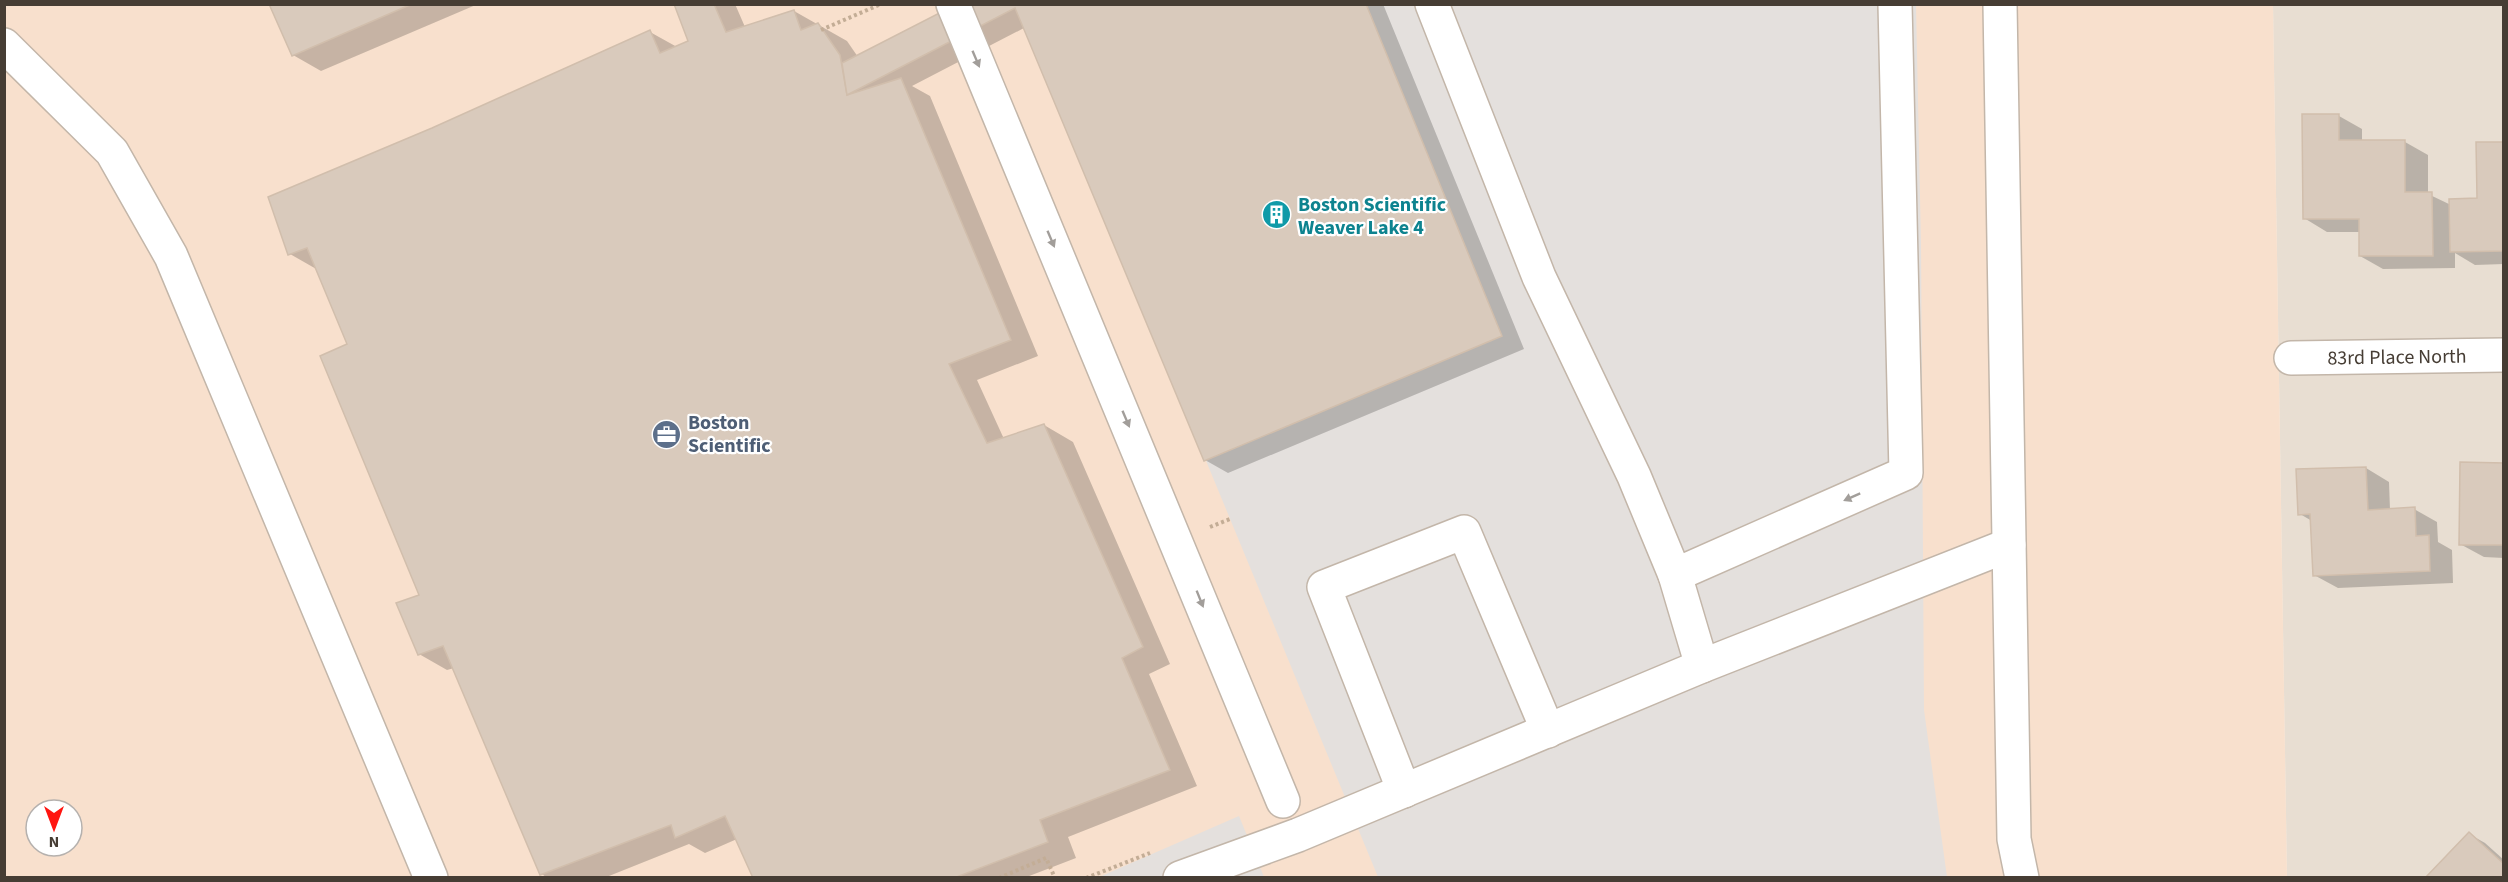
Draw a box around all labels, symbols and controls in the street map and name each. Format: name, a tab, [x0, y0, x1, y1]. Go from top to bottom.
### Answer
one-way arrow	[971, 50, 981, 68]
place label: Boston Scientific Weaver Lake 4	[1298, 191, 1446, 242]
building icon: Boston Scientific Weaver Lake 4	[1261, 199, 1293, 231]
one-way arrow	[1046, 230, 1056, 248]
street label: 83rd Place North	[2327, 343, 2467, 372]
place label: Boston Scientific	[688, 409, 771, 460]
one-way arrow	[1121, 410, 1131, 428]
office icon: Boston Scientific	[651, 418, 683, 450]
one-way arrow	[1843, 492, 1861, 502]
one-way arrow	[1195, 590, 1205, 608]
north arrow	[24, 798, 84, 858]
text: N	[49, 831, 59, 853]

